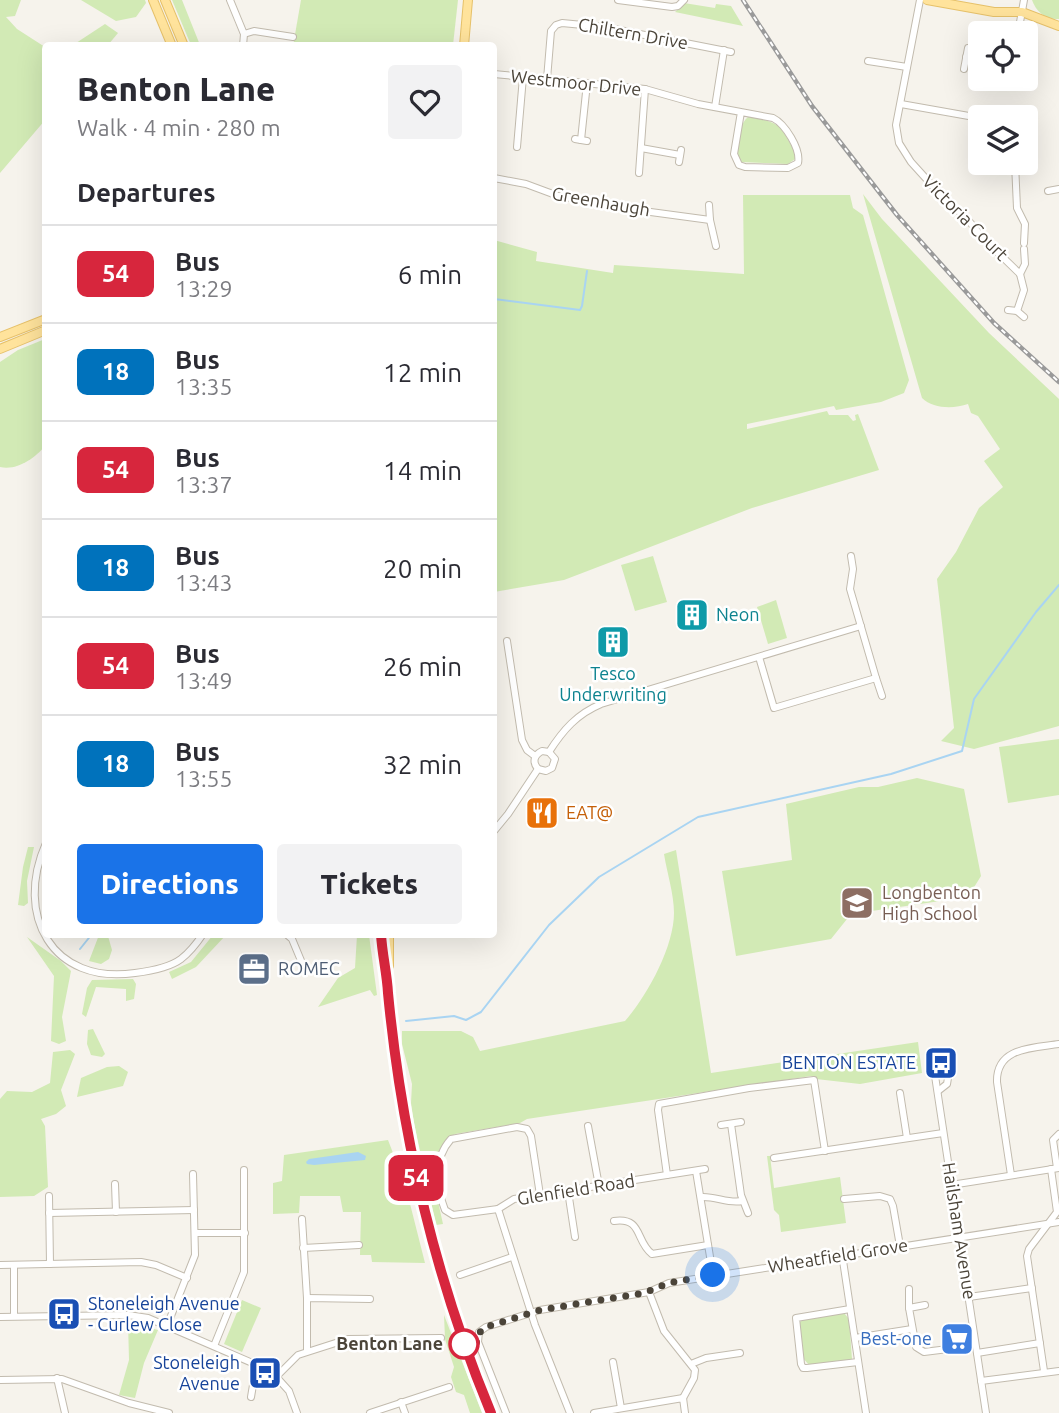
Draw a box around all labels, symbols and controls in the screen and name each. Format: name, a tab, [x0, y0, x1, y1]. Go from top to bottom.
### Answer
street label: Chiltern Drive	[577, 14, 690, 53]
map controls	[968, 21, 1038, 175]
button: locate	[968, 21, 1038, 91]
button: heart	[388, 65, 462, 139]
street label: Westmoor Drive	[510, 65, 642, 99]
text: Benton Lane	[77, 70, 275, 107]
button: layers	[968, 105, 1038, 175]
text: Walk · 4 min · 280 m	[77, 115, 281, 140]
street label: Victoria Court	[919, 170, 1013, 264]
text: Departures	[77, 178, 215, 207]
street label: Greenhaugh	[551, 183, 652, 219]
text: Bus	[175, 247, 220, 276]
text: 54	[102, 260, 129, 287]
text: 6 min	[398, 260, 462, 289]
text: 13:29	[175, 276, 233, 301]
text: Bus	[175, 345, 220, 374]
text: 18	[102, 358, 129, 385]
text: 12 min	[383, 358, 462, 387]
text: 13:35	[175, 374, 233, 399]
text: Bus	[175, 443, 220, 472]
text: 54	[102, 456, 129, 483]
text: 14 min	[383, 456, 462, 485]
text: 13:37	[175, 472, 233, 497]
text: Bus	[175, 541, 220, 570]
text: 18	[102, 554, 129, 581]
text: 20 min	[383, 554, 462, 583]
text: 13:43	[175, 570, 233, 595]
building icon: Neon	[673, 596, 711, 634]
place label: Neon	[716, 604, 760, 624]
building icon: Tesco Underwriting	[594, 623, 632, 661]
text: Bus	[175, 639, 220, 668]
text: 54	[102, 652, 129, 679]
text: 26 min	[383, 652, 462, 681]
place label: Tesco Underwriting	[559, 663, 667, 704]
text: 13:49	[175, 668, 233, 693]
text: Bus	[175, 737, 220, 766]
text: 18	[102, 750, 129, 777]
text: 32 min	[383, 750, 462, 779]
text: 13:55	[175, 766, 233, 791]
restaurant icon: EAT@	[523, 794, 561, 832]
place label: EAT@	[566, 802, 613, 822]
button: Directions	[77, 844, 263, 924]
button: Tickets	[277, 844, 462, 924]
place label: Longbenton High School	[882, 882, 981, 923]
school or university icon: Longbenton High School	[838, 884, 876, 922]
office icon: ROMEC	[235, 950, 273, 988]
place label: ROMEC	[278, 958, 340, 978]
bus stop icon: BENTON ESTATE	[922, 1044, 960, 1082]
place label: BENTON ESTATE	[782, 1052, 916, 1072]
line badge: 54	[384, 1155, 448, 1201]
street label: Hailsham Avenue	[939, 1161, 981, 1301]
text: 54	[402, 1164, 430, 1191]
street label: Glenfield Road	[516, 1170, 636, 1208]
street label: Wheatfield Grove	[766, 1234, 909, 1276]
your location	[695, 1257, 730, 1292]
place label: Stoneleigh Avenue - Curlew Close	[88, 1293, 240, 1334]
bus stop icon: Stoneleigh Avenue - Curlew Close	[45, 1295, 83, 1333]
supermarket icon: Best-one	[938, 1320, 976, 1358]
place label: Best-one	[860, 1328, 932, 1348]
marker: Benton Lane	[449, 1329, 479, 1359]
place label: Benton Lane	[336, 1333, 443, 1353]
place label: Stoneleigh Avenue	[153, 1352, 240, 1393]
bus stop icon: Stoneleigh Avenue	[246, 1354, 284, 1392]

